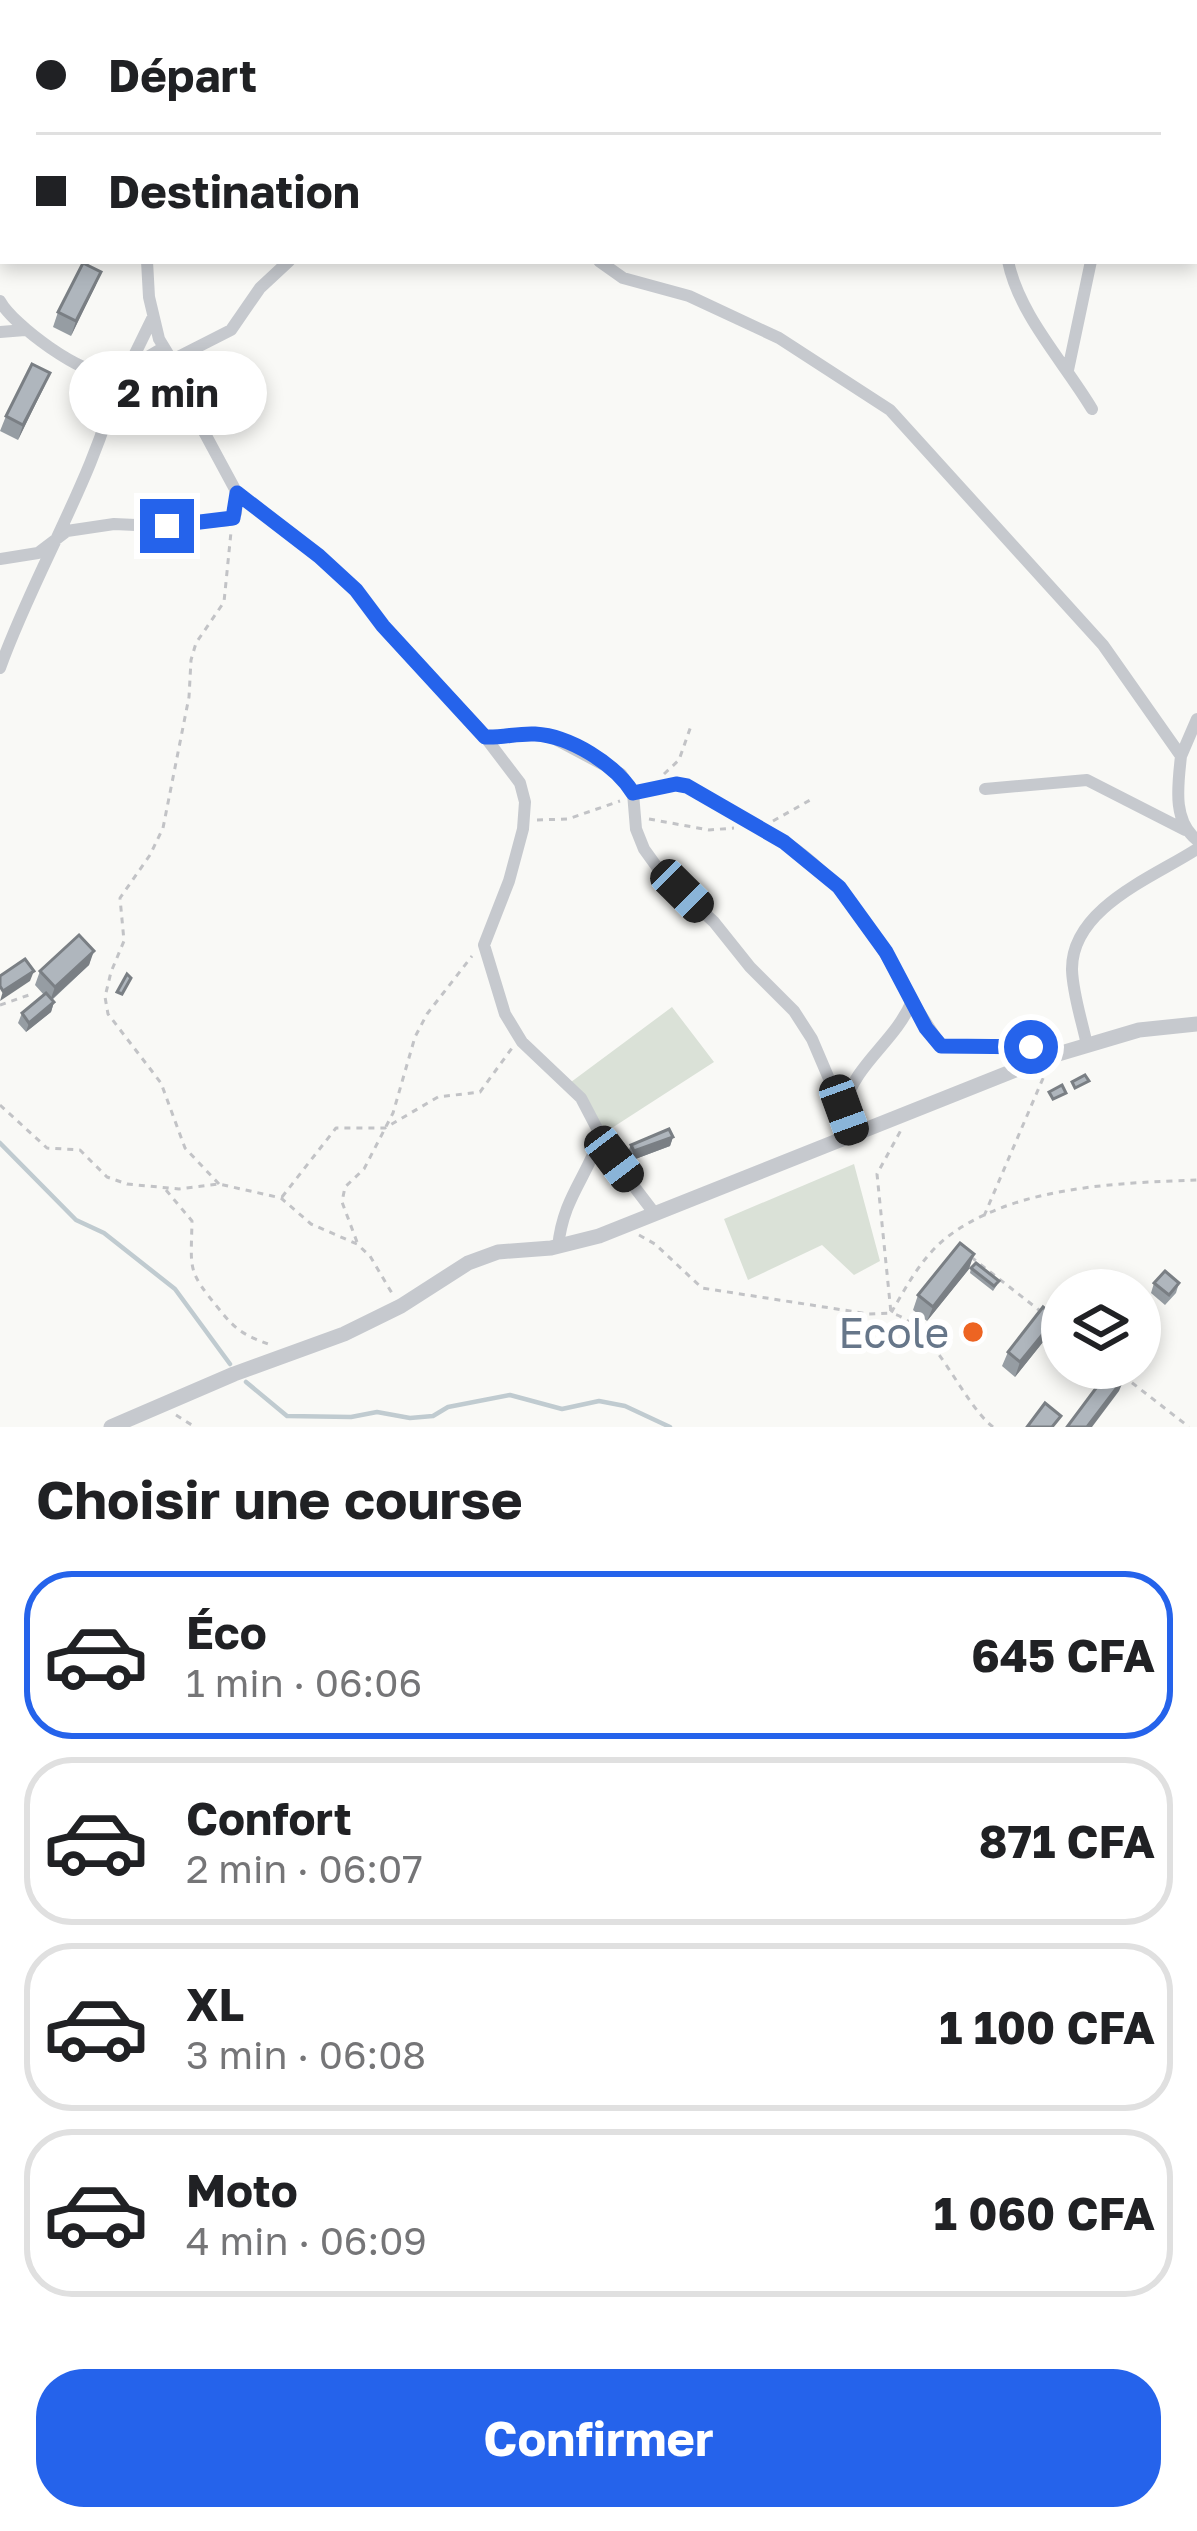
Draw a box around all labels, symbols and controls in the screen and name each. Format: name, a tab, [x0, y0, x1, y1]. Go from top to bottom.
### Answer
text: Départ	[108, 48, 257, 102]
text: Destination	[108, 164, 360, 218]
callout: 2 min	[68, 352, 266, 436]
text: 2 min	[117, 369, 219, 416]
route end	[140, 499, 194, 553]
car	[644, 853, 720, 929]
route start	[1004, 1020, 1058, 1074]
car	[815, 1070, 873, 1150]
car	[578, 1119, 650, 1199]
map controls	[1041, 1269, 1161, 1389]
button: layers	[1041, 1269, 1161, 1389]
place label: Ecole	[838, 1307, 949, 1357]
marker: Ecole	[960, 1319, 986, 1345]
text: Choisir une course	[36, 1466, 523, 1531]
icon: car	[42, 1601, 150, 1709]
text: Éco	[186, 1605, 267, 1659]
text: 645 CFA	[971, 1628, 1155, 1682]
text: 1 min · 06:06	[186, 1659, 422, 1706]
icon: car	[42, 1787, 150, 1895]
text: Confort	[186, 1791, 352, 1845]
text: 871 CFA	[979, 1814, 1155, 1868]
text: 2 min · 06:07	[186, 1845, 423, 1892]
icon: car	[42, 1973, 150, 2081]
text: XL	[186, 1977, 244, 2031]
text: 1 100 CFA	[939, 2000, 1155, 2054]
text: 3 min · 06:08	[186, 2031, 426, 2078]
icon: car	[42, 2159, 150, 2267]
text: Moto	[186, 2163, 298, 2217]
text: 1 060 CFA	[934, 2186, 1155, 2240]
text: 4 min · 06:09	[186, 2217, 427, 2264]
button: Confirmer	[36, 2369, 1161, 2507]

